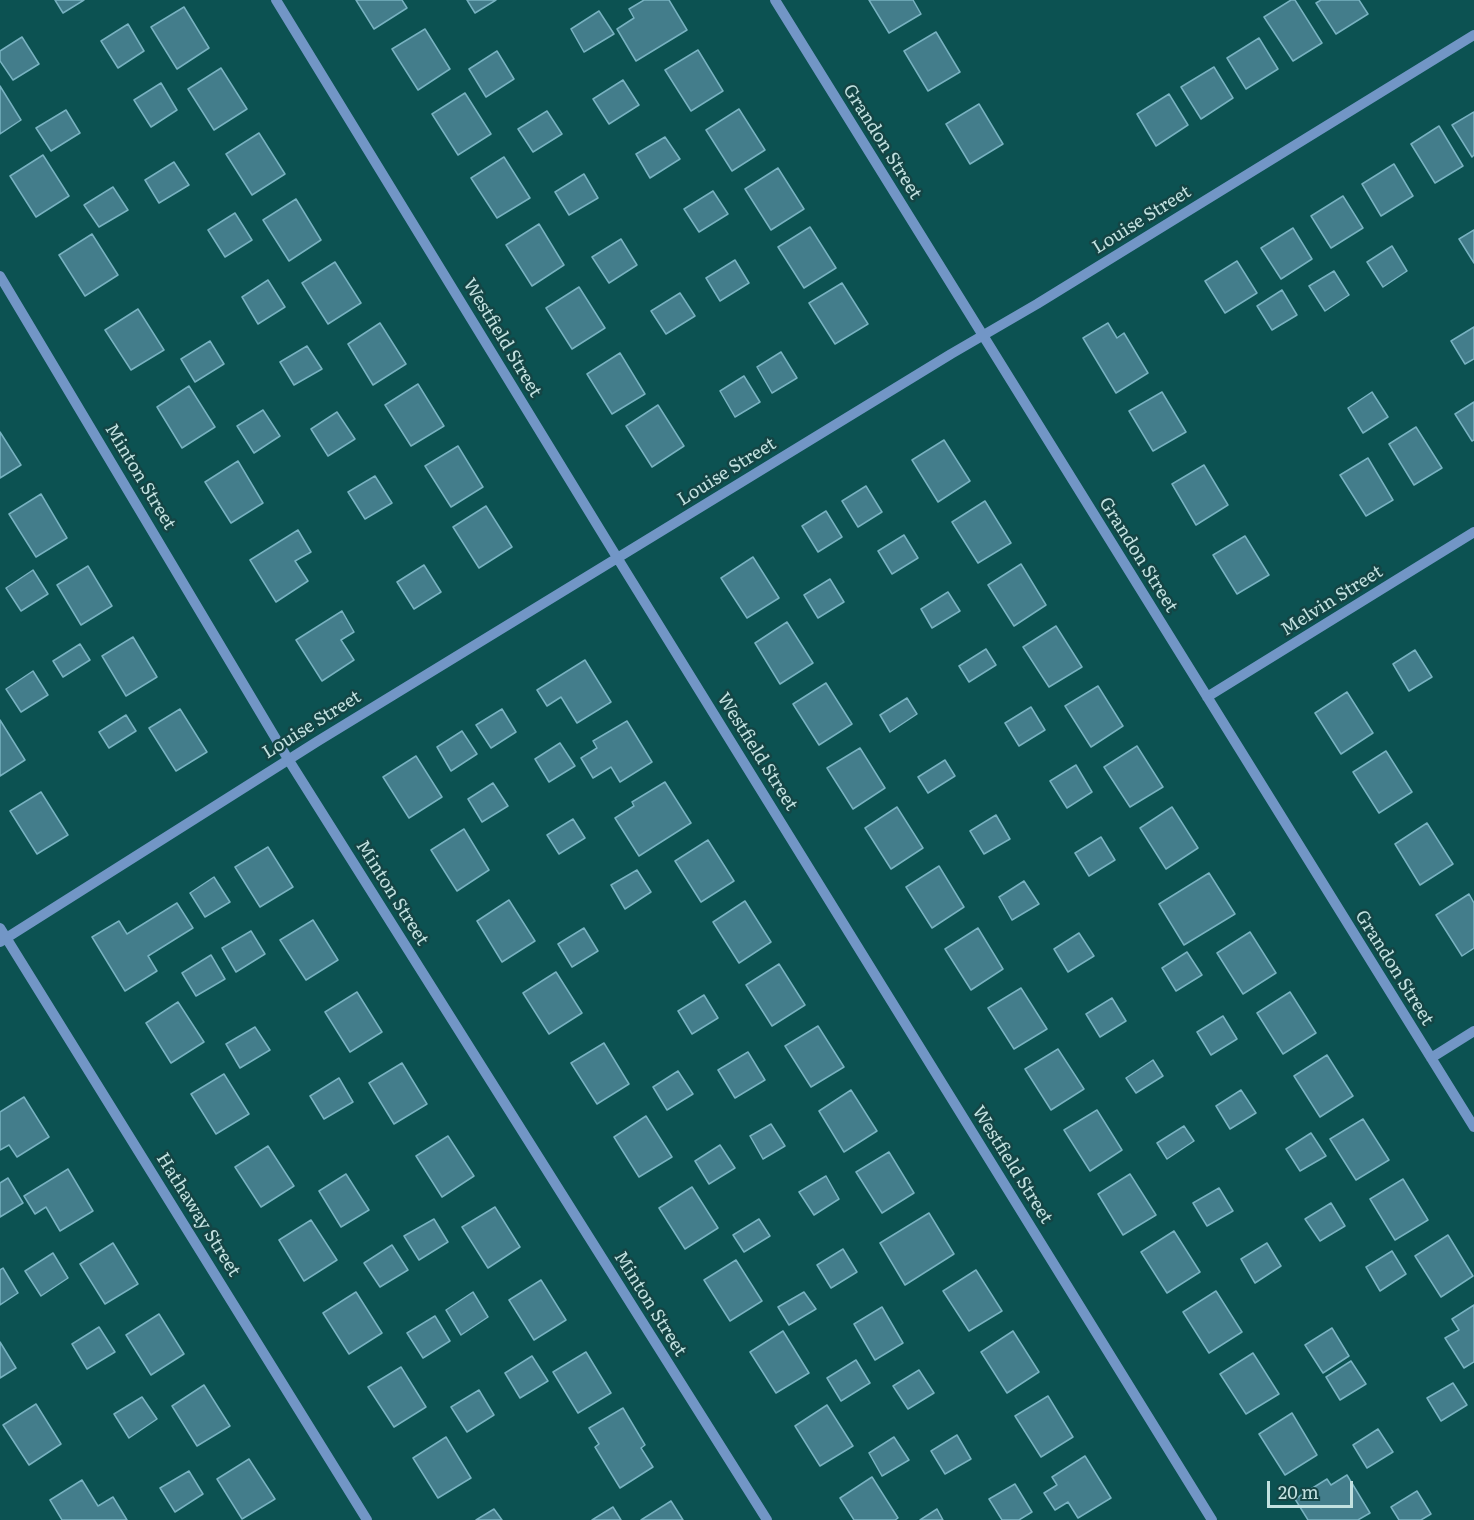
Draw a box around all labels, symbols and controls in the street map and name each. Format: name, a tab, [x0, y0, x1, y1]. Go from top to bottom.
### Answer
street label: Grandon Street	[838, 80, 926, 204]
street label: Louise Street	[1089, 181, 1195, 259]
street label: Westfield Street	[458, 275, 546, 401]
street label: Minton Street	[100, 420, 180, 534]
street label: Louise Street	[674, 433, 780, 511]
street label: Grandon Street	[1094, 493, 1182, 617]
street label: Melvin Street	[1277, 561, 1387, 641]
street label: Louise Street	[259, 686, 365, 764]
street label: Westfield Street	[712, 689, 802, 815]
street label: Minton Street	[351, 836, 433, 950]
street label: Grandon Street	[1350, 906, 1438, 1030]
street label: Westfield Street	[967, 1102, 1057, 1228]
street label: Hathaway Street	[151, 1149, 245, 1281]
street label: Minton Street	[609, 1247, 691, 1361]
scale bar	[1270, 1469, 1356, 1507]
text: 20 m	[1278, 1478, 1319, 1505]

